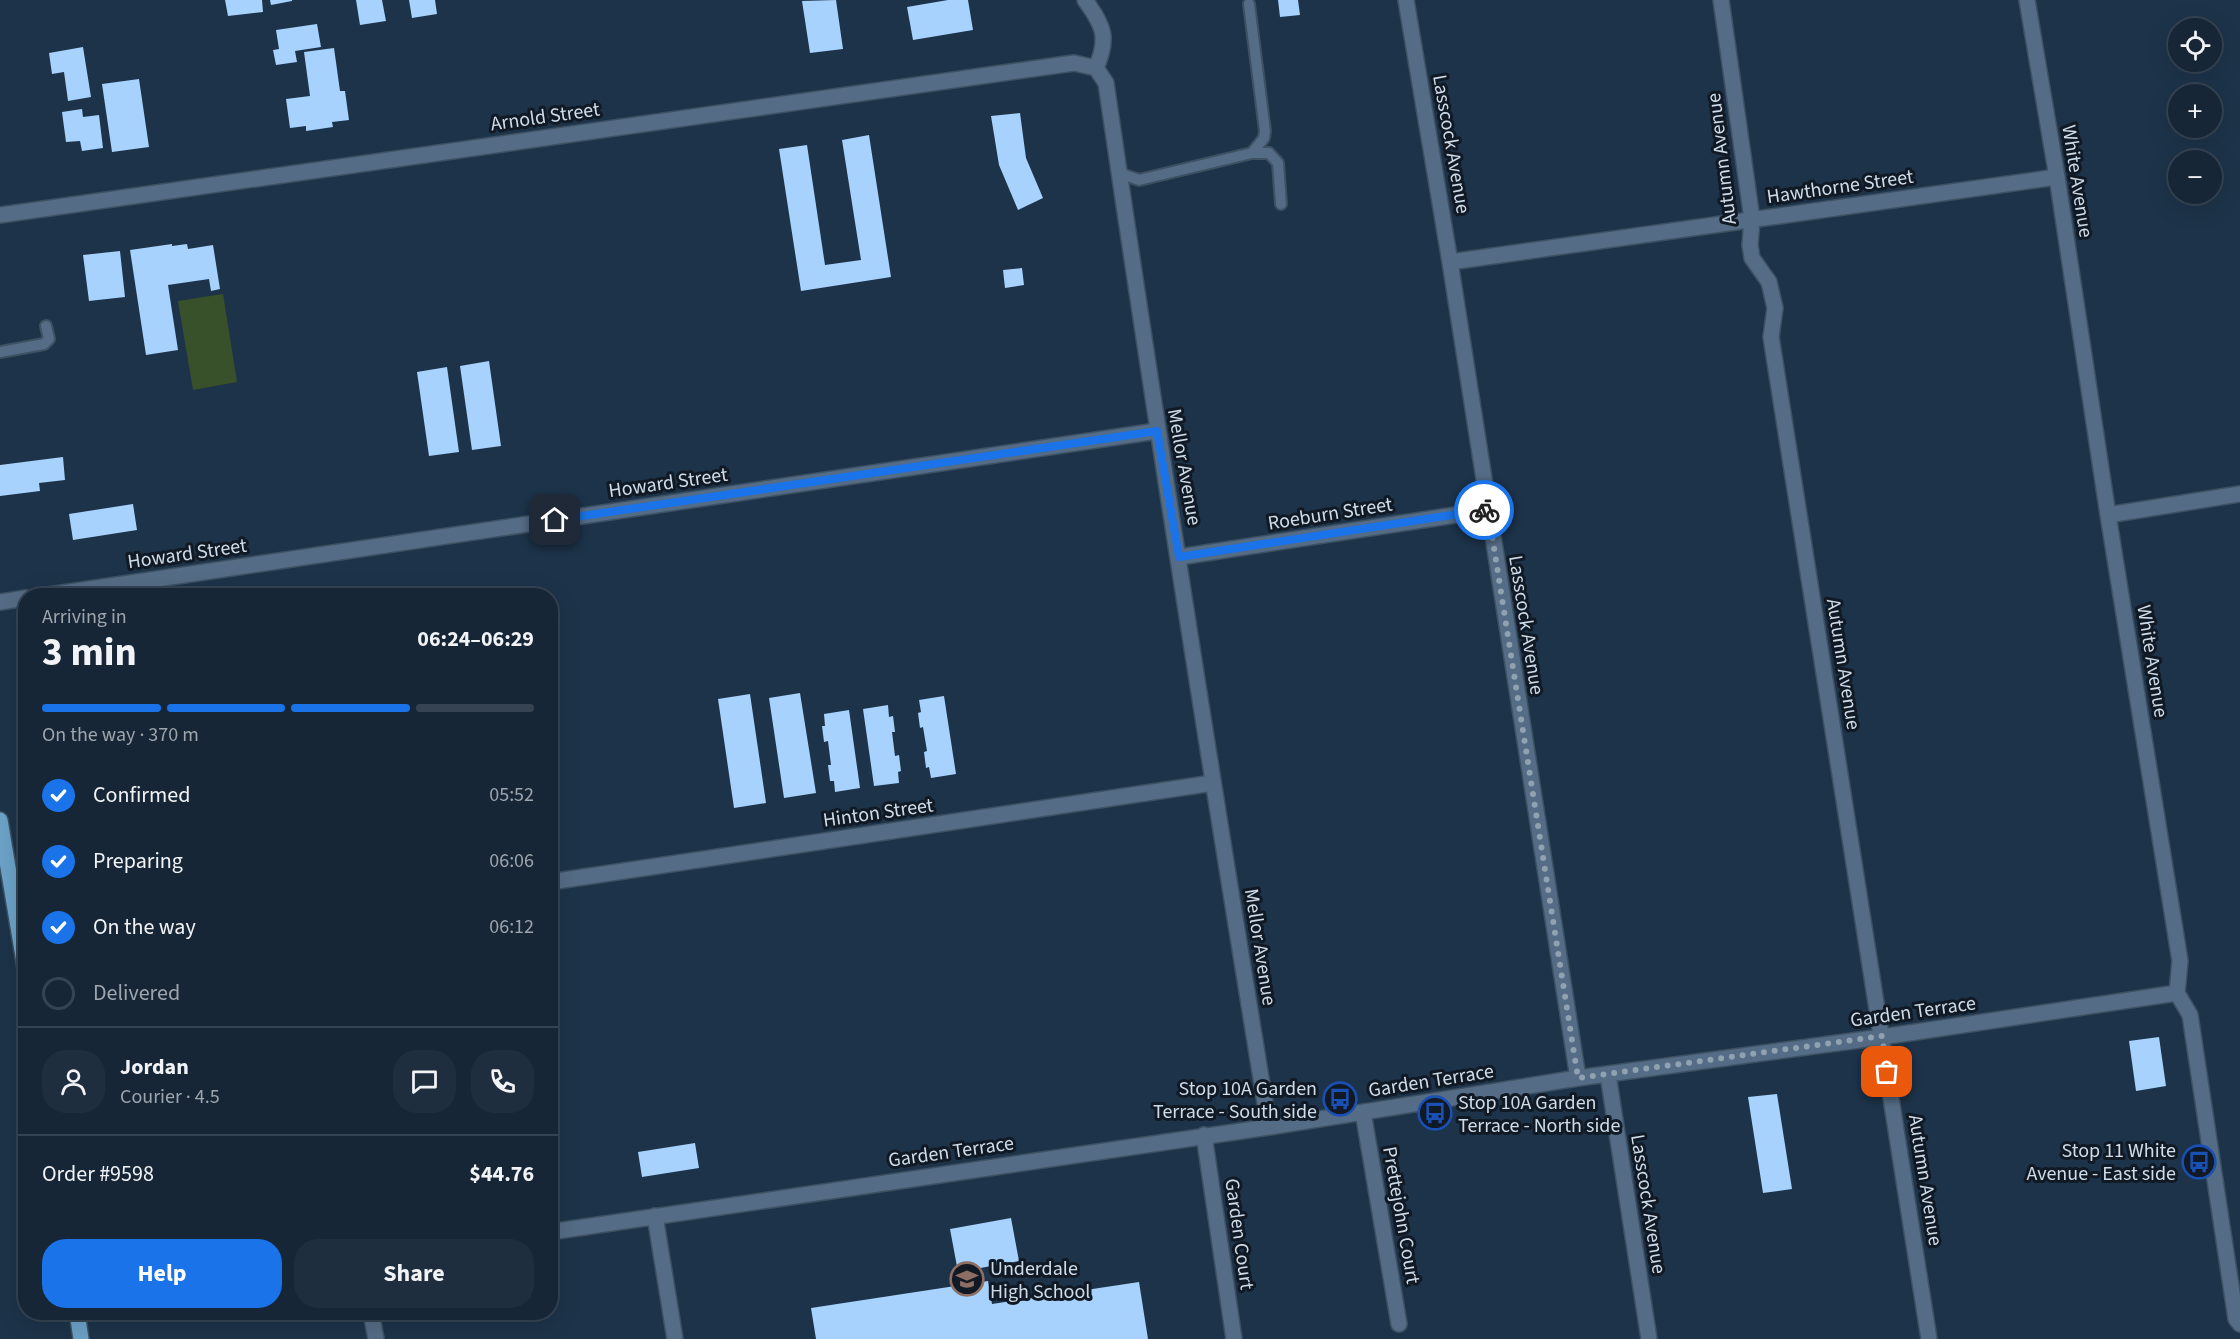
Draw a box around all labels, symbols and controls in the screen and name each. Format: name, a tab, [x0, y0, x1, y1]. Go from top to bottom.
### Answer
map controls	[2168, 18, 2222, 204]
button: locate	[2168, 18, 2222, 72]
street label: Lasscock Avenue	[1425, 72, 1477, 216]
button: +	[2168, 84, 2222, 138]
street label: Autumn Avenue	[1700, 91, 1744, 226]
street label: Arnold Street	[489, 95, 602, 139]
street label: White Avenue	[2054, 123, 2100, 240]
button: −	[2168, 150, 2222, 204]
street label: Hawthorne Street	[1765, 163, 1916, 211]
street label: Mellor Avenue	[1160, 407, 1208, 528]
street label: Howard Street	[607, 461, 730, 505]
courier	[1454, 480, 1514, 540]
street label: Roeburn Street	[1266, 490, 1395, 538]
pin	[529, 494, 580, 545]
icon: bike	[1468, 494, 1501, 527]
icon: home	[538, 503, 571, 536]
street label: Howard Street	[126, 532, 249, 576]
street label: Lasscock Avenue	[1501, 553, 1551, 697]
street label: Autumn Avenue	[1819, 597, 1867, 732]
text: Arriving in	[42, 603, 127, 631]
street label: White Avenue	[2129, 603, 2175, 720]
text: 06:24–06:29	[417, 623, 534, 655]
text: 3 min	[42, 625, 137, 681]
text: On the way · 370 m	[42, 721, 199, 749]
icon: check	[42, 779, 75, 812]
text: Confirmed	[93, 779, 190, 811]
text: 05:52	[489, 781, 534, 809]
street label: Hinton Street	[821, 791, 935, 835]
icon: check	[42, 845, 75, 878]
text: Preparing	[93, 845, 183, 877]
text: 06:06	[489, 847, 534, 875]
street label: Mellor Avenue	[1237, 887, 1283, 1008]
icon: check	[42, 911, 75, 944]
text: On the way	[93, 911, 196, 943]
text: 06:12	[489, 913, 534, 941]
text: Delivered	[93, 977, 180, 1009]
street label: Garden Terrace	[1849, 989, 1978, 1035]
pin	[1861, 1046, 1912, 1097]
button: person	[42, 1050, 105, 1113]
button: chat	[393, 1050, 456, 1113]
button: phone	[471, 1050, 534, 1113]
text: Jordan	[120, 1051, 189, 1083]
icon: bag	[1870, 1055, 1903, 1088]
street label: Garden Terrace	[1366, 1057, 1496, 1105]
place label: Stop 10A Garden Terrace - South side	[1153, 1075, 1317, 1126]
bus stop icon: Stop 10A Garden Terrace - South side	[1322, 1081, 1358, 1117]
text: Courier · 4.5	[120, 1083, 220, 1111]
place label: Stop 10A Garden Terrace - North side	[1458, 1089, 1620, 1140]
bus stop icon: Stop 10A Garden Terrace - North side	[1417, 1095, 1453, 1131]
street label: Autumn Avenue	[1901, 1113, 1949, 1248]
street label: Garden Terrace	[887, 1129, 1016, 1175]
street label: Lasscock Avenue	[1623, 1132, 1673, 1276]
place label: Stop 11 White Avenue - East side	[2026, 1137, 2176, 1188]
street label: Prettejohn Court	[1375, 1144, 1427, 1286]
bus stop icon: Stop 11 White Avenue - East side	[2181, 1144, 2217, 1180]
text: Order #9598	[42, 1158, 154, 1190]
text: $44.76	[469, 1158, 534, 1190]
street label: Garden Court	[1217, 1177, 1261, 1292]
button: Help	[42, 1239, 282, 1308]
button: Share	[294, 1239, 534, 1308]
place label: Underdale High School	[990, 1255, 1090, 1306]
school or university icon: Underdale High School	[949, 1261, 985, 1297]

